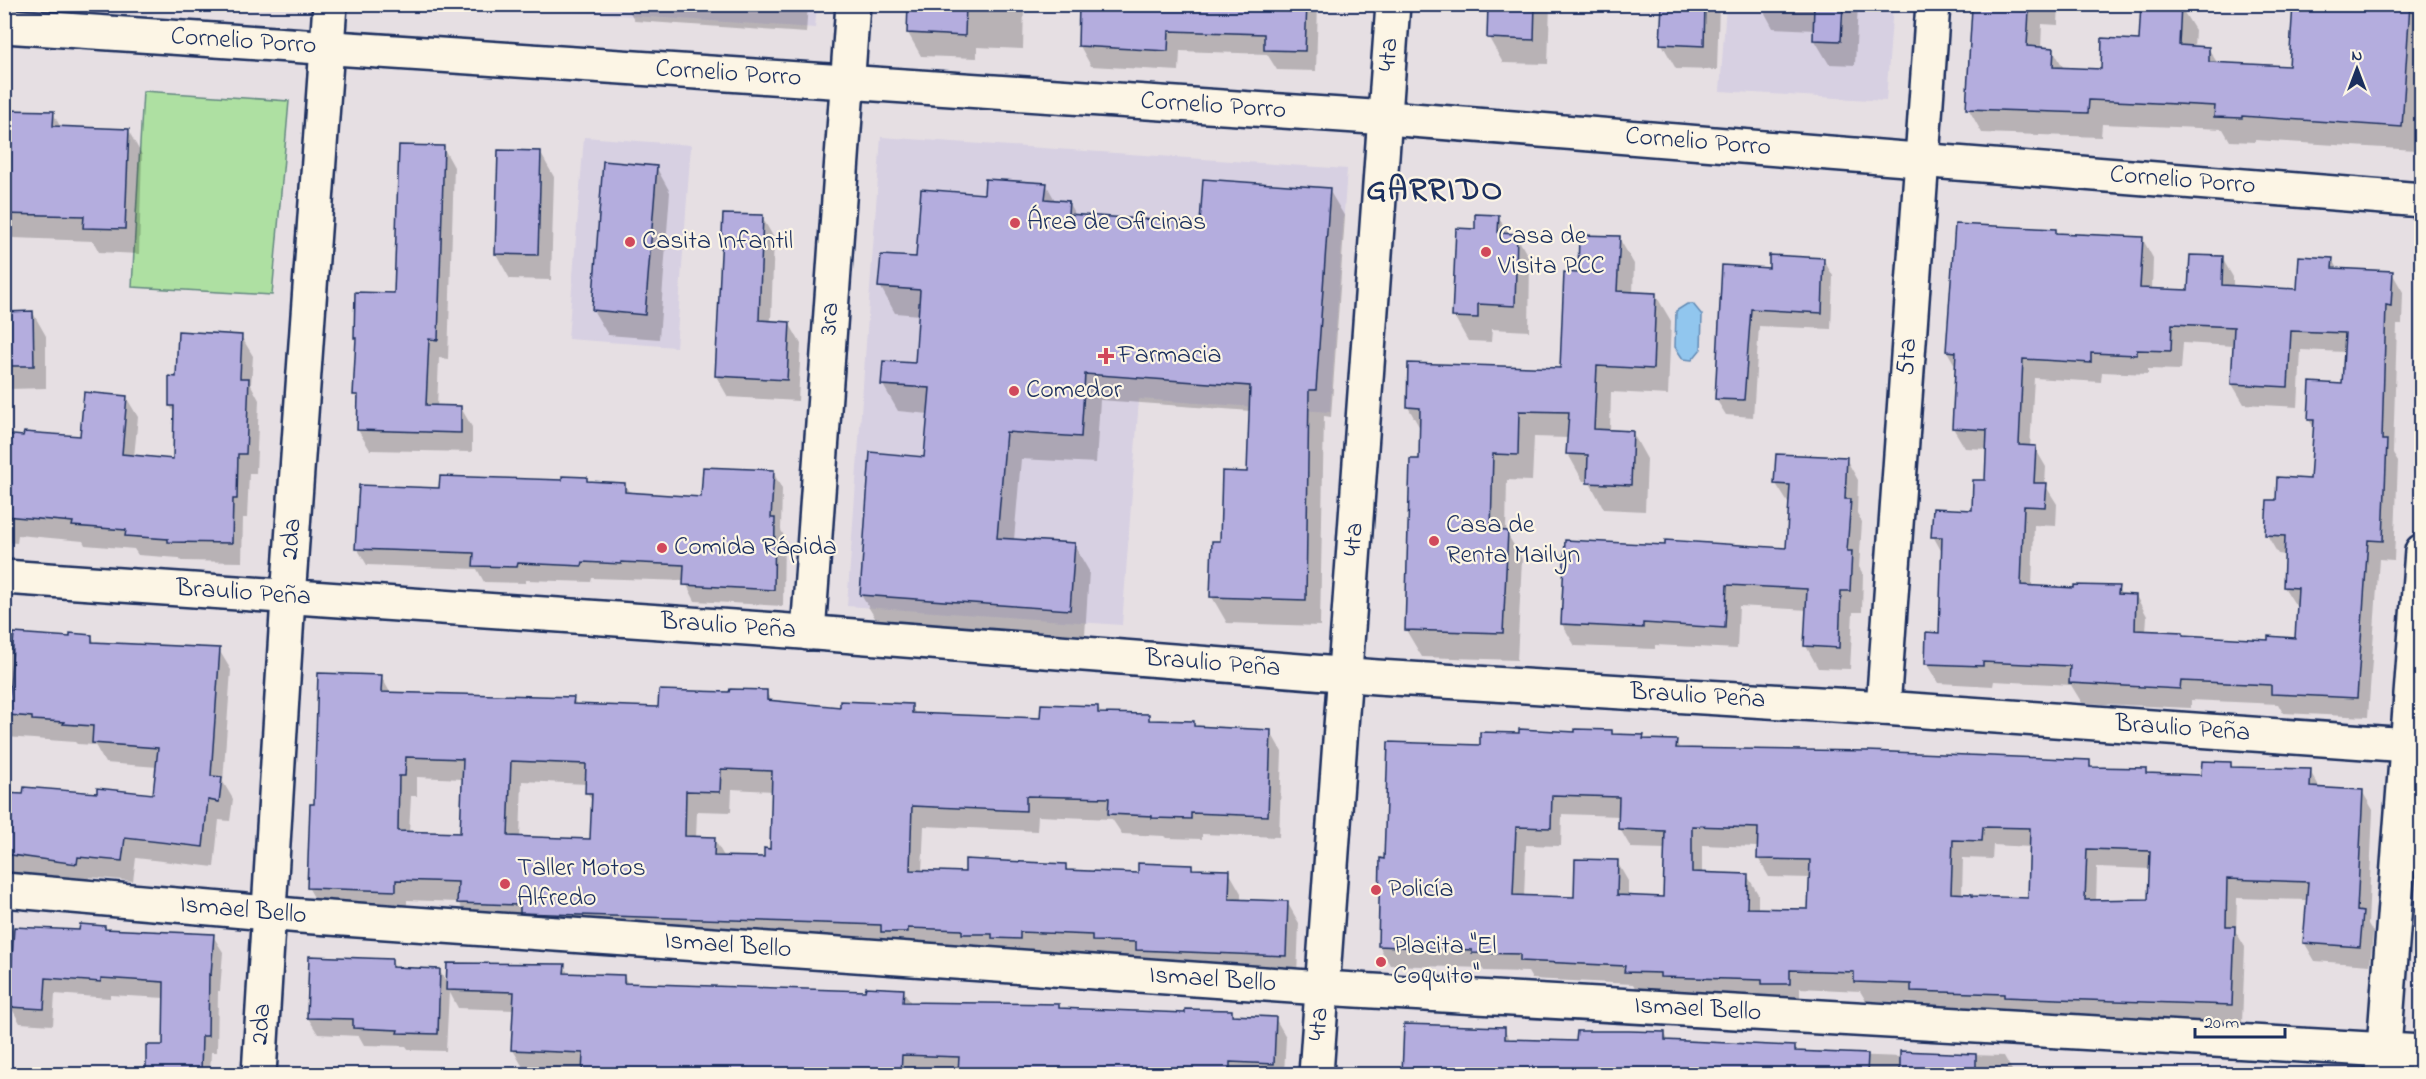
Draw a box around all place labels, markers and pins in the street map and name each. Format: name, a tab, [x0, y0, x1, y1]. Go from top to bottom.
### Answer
place label: Área de Oficinas	[1027, 204, 1206, 242]
marker: Área de Oficinas	[1008, 216, 1022, 230]
place label: Casa de Visita PCC	[1497, 218, 1605, 286]
place label: Casita Infantil	[642, 223, 793, 261]
marker: Casita Infantil	[623, 235, 637, 249]
marker: Casa de Visita PCC	[1479, 245, 1493, 259]
place label: Farmacia	[1117, 337, 1221, 375]
marker: Farmacia	[1099, 349, 1113, 363]
place label: Comedor	[1026, 372, 1123, 410]
marker: Comedor	[1007, 384, 1021, 398]
place label: Casa de Renta Mailyn	[1446, 507, 1580, 575]
place label: Comida Rápida	[674, 529, 837, 567]
marker: Casa de Renta Mailyn	[1427, 534, 1441, 548]
marker: Comida Rápida	[655, 541, 669, 555]
place label: Taller Motos Alfredo	[517, 850, 646, 918]
place label: Policía	[1388, 871, 1454, 909]
marker: Taller Motos Alfredo	[498, 877, 512, 891]
marker: Policía	[1369, 883, 1383, 897]
place label: Placita "El Coquito"	[1393, 928, 1497, 996]
marker: Placita "El Coquito"	[1374, 955, 1388, 969]

